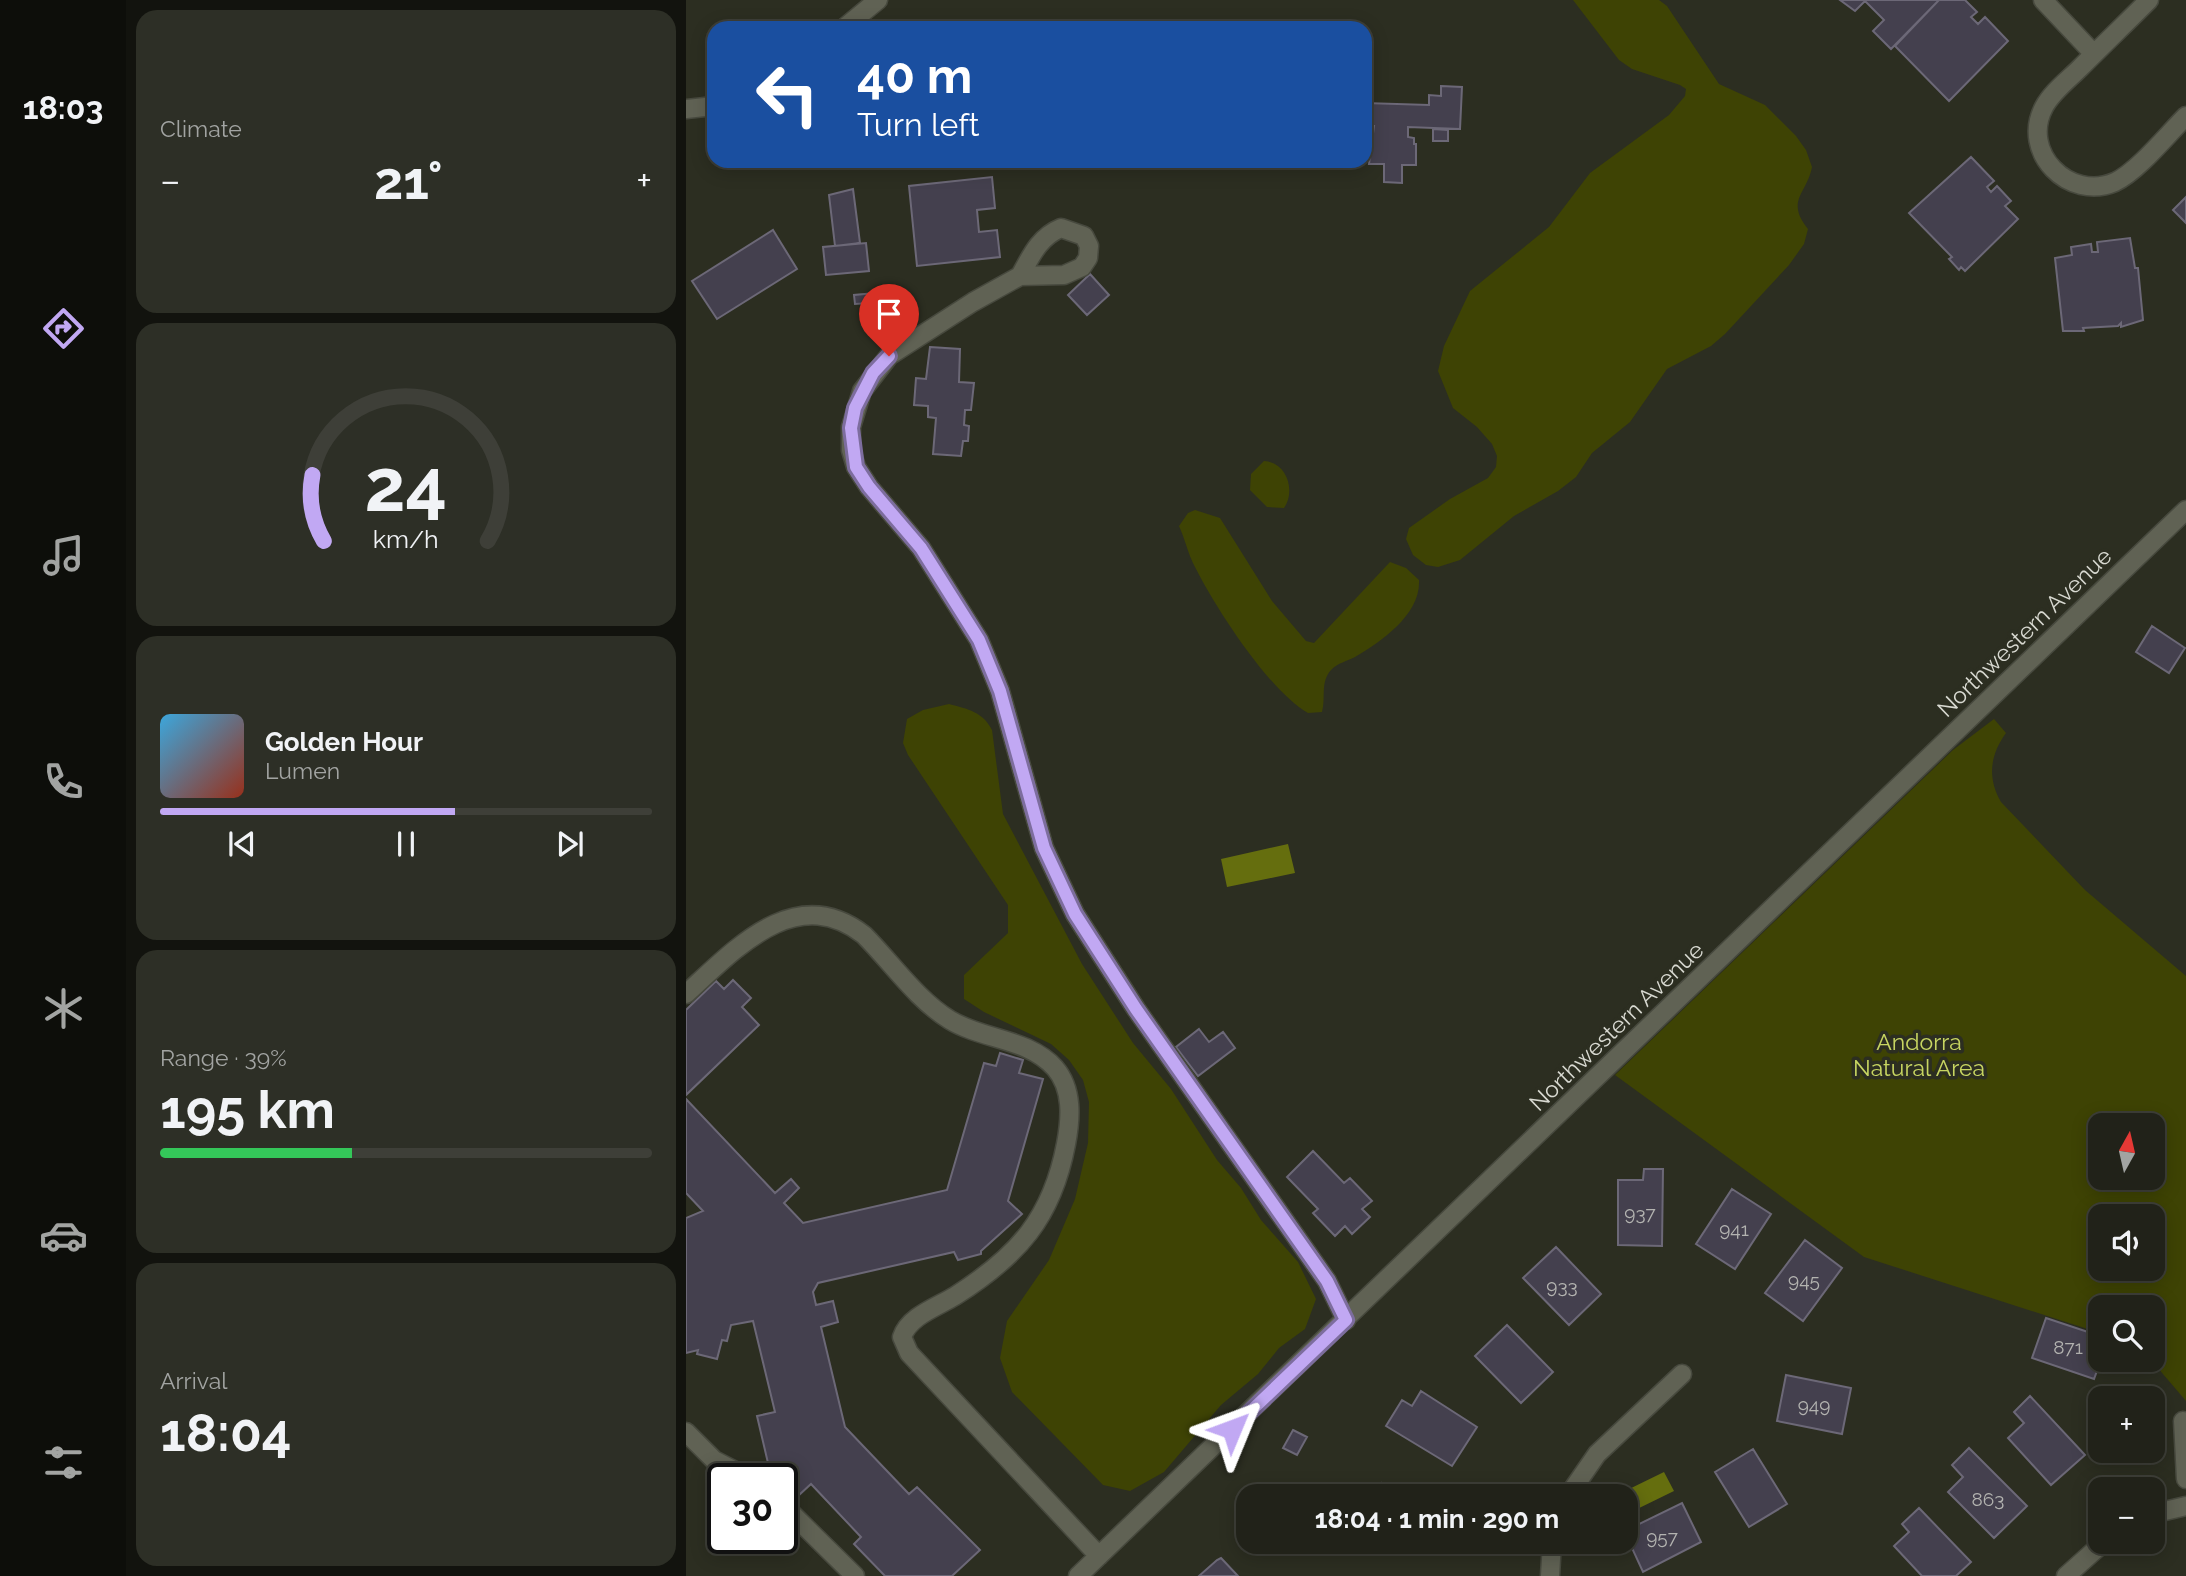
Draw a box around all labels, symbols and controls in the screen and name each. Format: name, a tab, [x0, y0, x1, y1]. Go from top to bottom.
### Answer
text: 40 m	[857, 47, 972, 104]
icon: left	[742, 49, 833, 140]
text: 18:03	[23, 89, 103, 126]
text: Turn left	[857, 106, 979, 143]
text: Climate	[160, 115, 242, 142]
text: 21°	[374, 150, 443, 211]
text: −	[160, 158, 180, 203]
text: +	[636, 158, 652, 203]
pin	[859, 284, 919, 356]
icon: arrive	[870, 295, 908, 333]
icon: directions	[39, 304, 88, 353]
text: 24	[365, 443, 447, 528]
text: km/h	[373, 524, 439, 554]
icon: music	[39, 531, 88, 580]
street label: Northwestern Avenue	[1931, 542, 2117, 722]
text: Golden Hour	[265, 727, 423, 757]
icon: phone	[39, 757, 88, 806]
text: Lumen	[265, 757, 340, 784]
icon: previous	[223, 825, 261, 863]
icon: pause	[387, 825, 425, 863]
icon: next	[551, 825, 589, 863]
street label: Northwestern Avenue	[1523, 936, 1709, 1116]
icon: climate	[39, 984, 88, 1033]
park label: Andorra Natural Area	[1853, 1028, 1985, 1081]
text: Range · 39%	[160, 1044, 287, 1071]
text: 195 km	[160, 1079, 335, 1140]
north arrow	[2088, 1113, 2165, 1190]
map controls	[2088, 1113, 2165, 1554]
house number: 937	[1624, 1202, 1656, 1224]
button: sound	[2088, 1204, 2165, 1281]
icon: car	[39, 1211, 88, 1260]
house number: 941	[1719, 1218, 1749, 1240]
house number: 945	[1788, 1269, 1820, 1291]
house number: 933	[1546, 1275, 1578, 1297]
button: search	[2088, 1295, 2165, 1372]
house number: 871	[2053, 1336, 2083, 1358]
text: Arrival	[160, 1367, 227, 1394]
button: +	[2088, 1386, 2165, 1463]
position arrow	[1195, 1392, 1269, 1466]
house number: 949	[1798, 1394, 1830, 1416]
text: 18:04	[160, 1402, 292, 1463]
icon: filters	[39, 1438, 88, 1487]
speed limit sign: 30	[707, 1463, 798, 1554]
button: −	[2088, 1477, 2165, 1554]
house number: 863	[1972, 1488, 2004, 1510]
text: 18:04 · 1 min · 290 m	[1315, 1504, 1559, 1534]
house number: 957	[1646, 1526, 1678, 1548]

